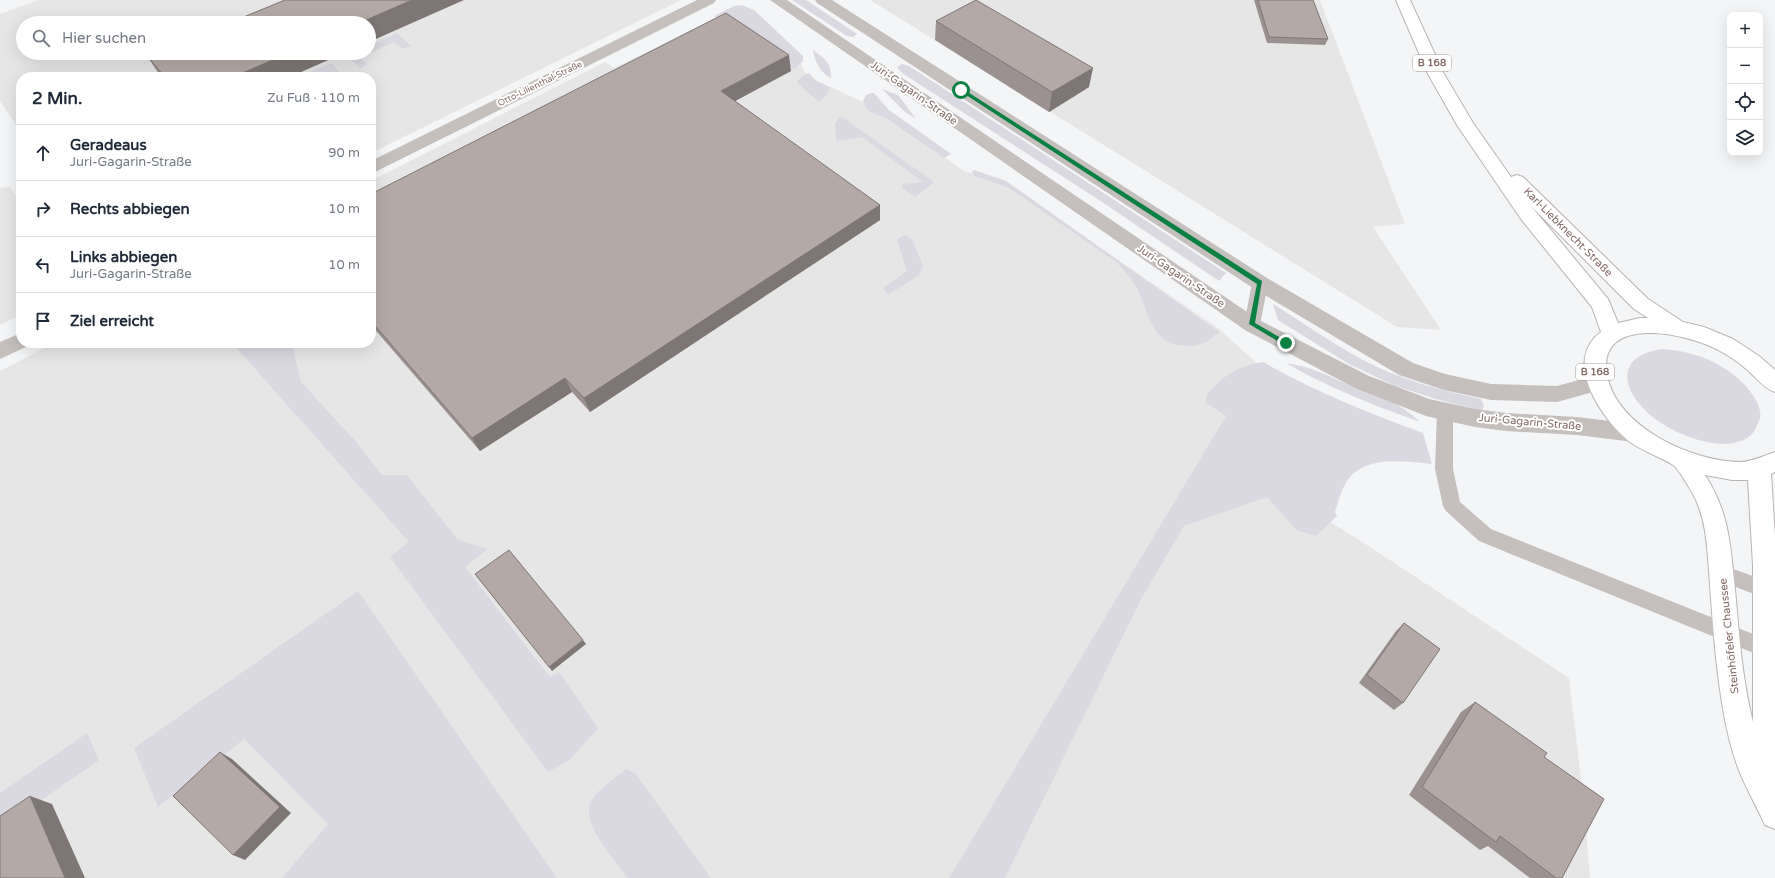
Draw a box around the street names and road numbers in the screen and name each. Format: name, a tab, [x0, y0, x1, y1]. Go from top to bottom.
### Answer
road number: B 168	[1413, 55, 1451, 71]
street label: Juri-Gagarin-Straße	[868, 58, 960, 128]
street label: Otto-Lilienthal-Straße	[496, 59, 584, 109]
street label: Karl-Liebknecht-Straße	[1521, 185, 1615, 279]
street label: Juri-Gagarin-Straße	[1135, 242, 1227, 310]
road number: B 168	[1576, 364, 1614, 380]
street label: Juri-Gagarin-Straße	[1478, 411, 1582, 433]
street label: Steinhöfeler Chaussee	[1716, 578, 1742, 694]

